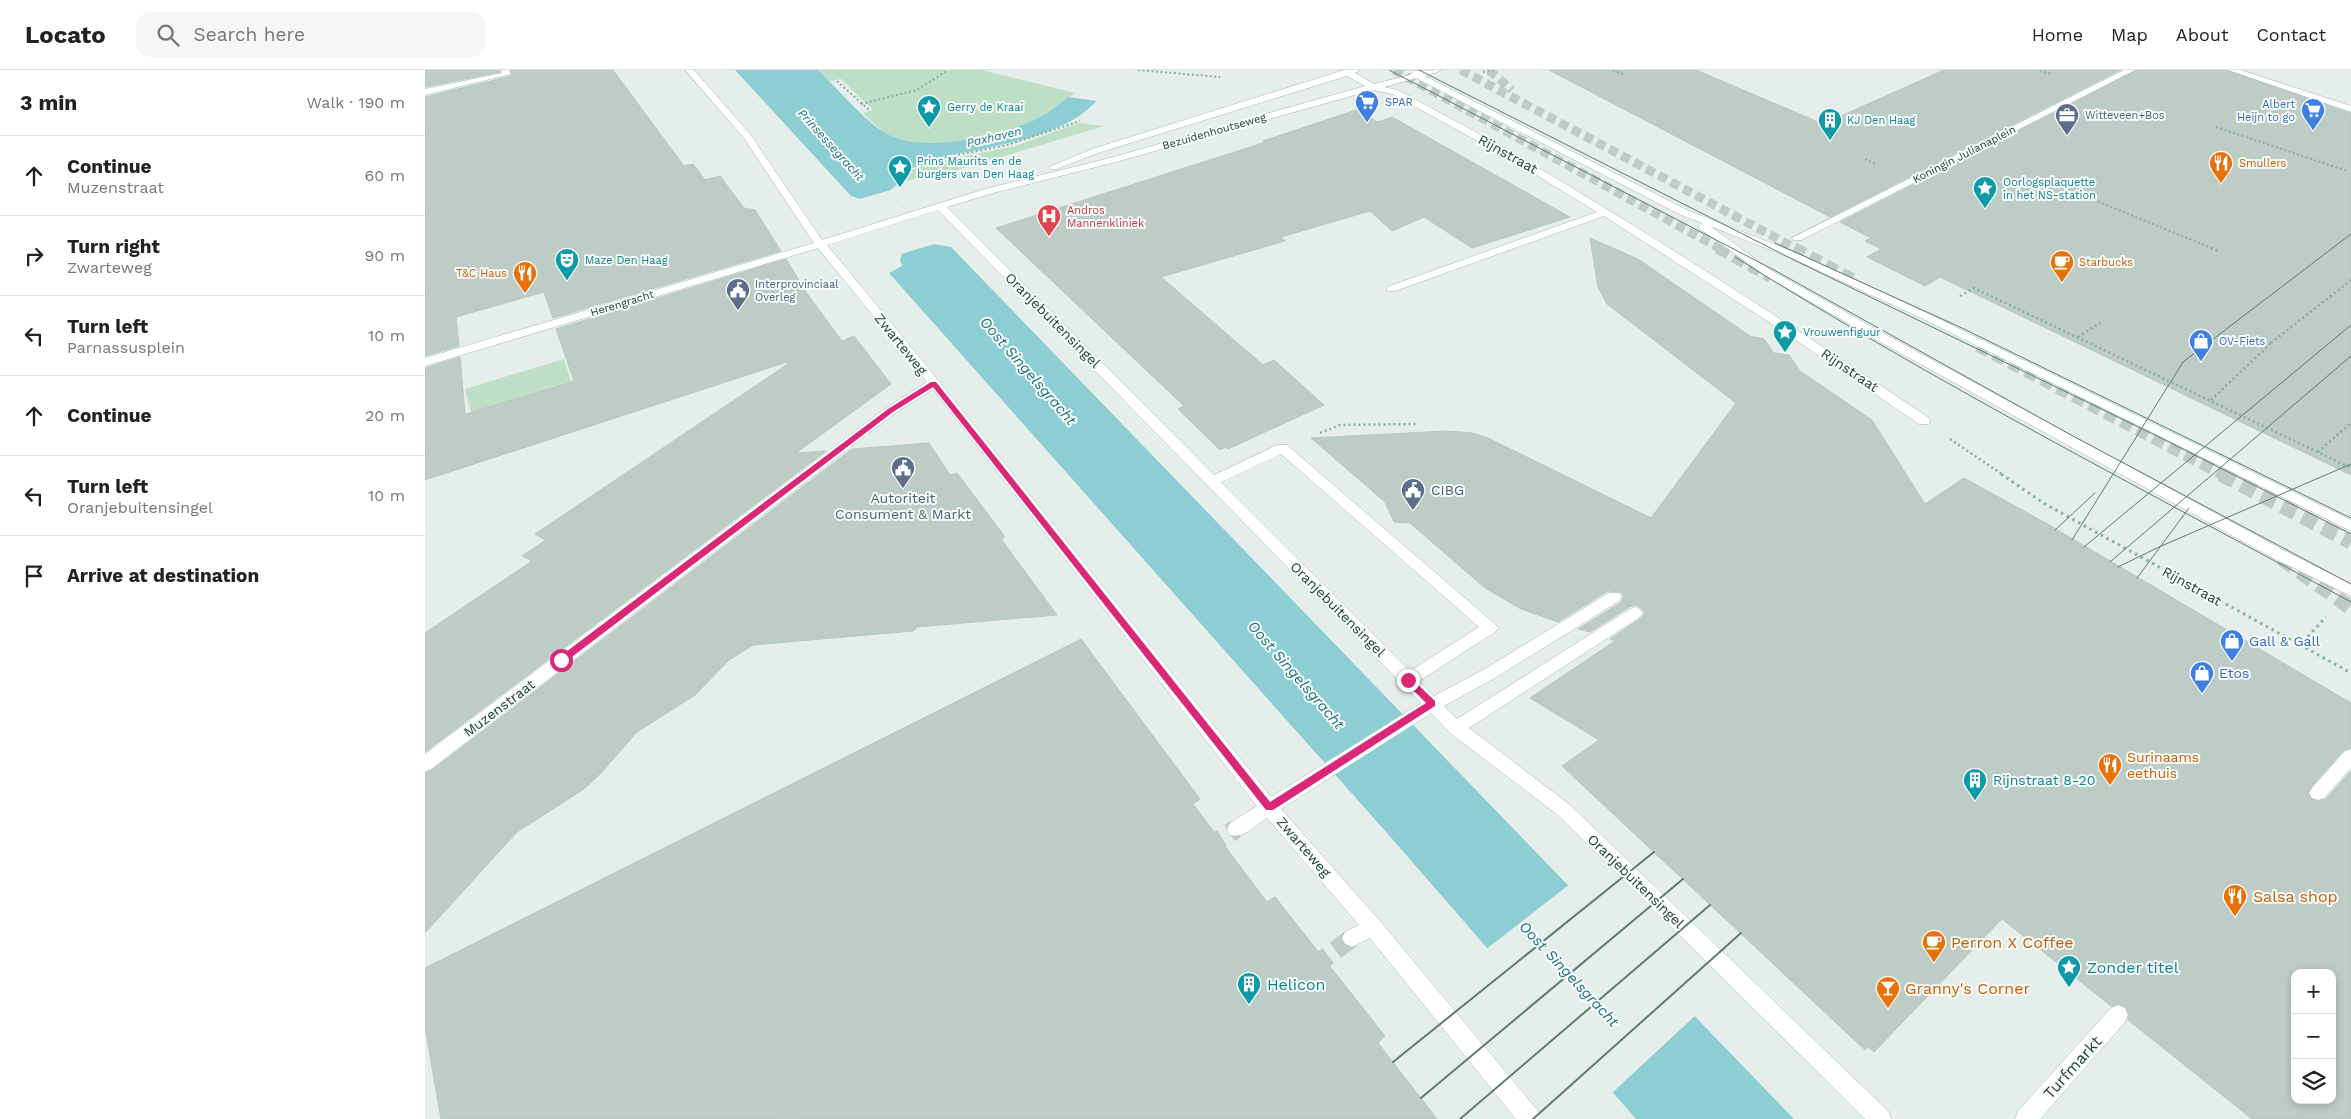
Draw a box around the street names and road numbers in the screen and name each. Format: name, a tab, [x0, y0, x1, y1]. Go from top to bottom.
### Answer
street label: Bezuidenhoutseweg	[1161, 110, 1268, 153]
street label: Koningin Julianaplein	[1911, 123, 2018, 186]
street label: Rijnstraat	[1475, 131, 1541, 177]
street label: Oranjebuitensingel	[1002, 269, 1104, 371]
street label: Herengracht	[589, 288, 656, 319]
street label: Zwarteweg	[871, 310, 931, 378]
street label: Rijnstraat	[1818, 345, 1882, 395]
street label: Oranjebuitensingel	[1287, 558, 1389, 660]
street label: Rijnstraat	[2159, 563, 2225, 609]
street label: Muzenstraat	[460, 676, 538, 740]
street label: Zwarteweg	[1274, 814, 1335, 881]
street label: Oranjebuitensingel	[1585, 831, 1688, 932]
street label: Turfmarkt	[2039, 1032, 2106, 1103]

